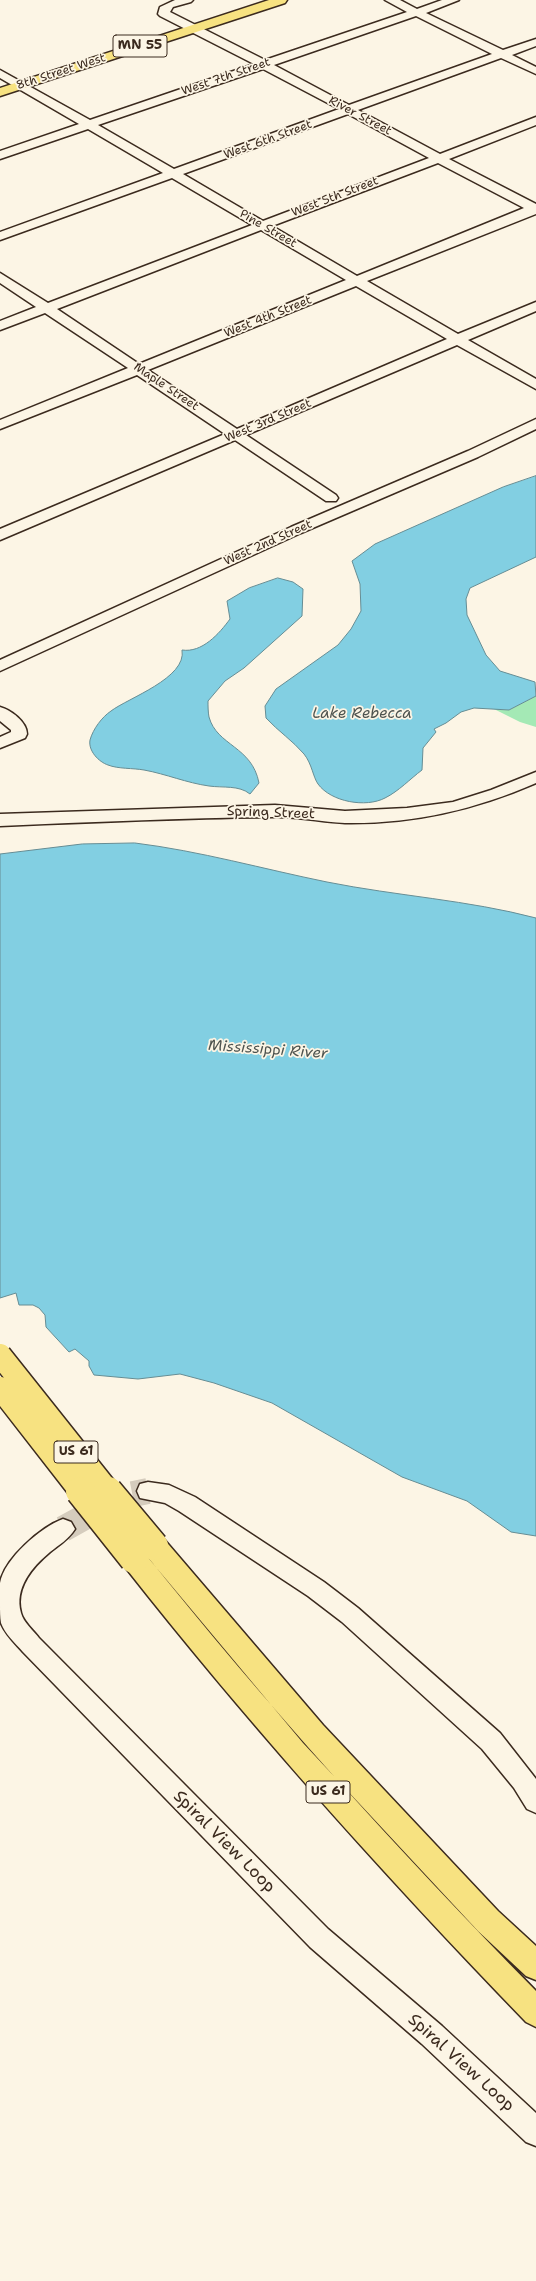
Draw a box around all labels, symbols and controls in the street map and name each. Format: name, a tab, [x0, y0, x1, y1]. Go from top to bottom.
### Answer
road number: MN 55	[113, 35, 167, 57]
street label: 8th Street West	[15, 51, 107, 93]
street label: West 7th Street	[180, 55, 272, 99]
street label: River Street	[326, 93, 394, 139]
street label: West 6th Street	[222, 117, 314, 163]
street label: West 5th Street	[289, 174, 381, 220]
street label: Pine Street	[237, 207, 299, 251]
street label: West 4th Street	[222, 293, 314, 341]
street label: Maple Street	[131, 360, 201, 414]
street label: West 3rd Street	[222, 396, 314, 446]
street label: West 2nd Street	[222, 517, 314, 569]
water label: Lake Rebecca	[312, 705, 412, 723]
street label: Spring Street	[227, 803, 315, 823]
water label: Mississippi River	[207, 1037, 329, 1063]
road number: US 61	[54, 1441, 98, 1463]
road number: US 61	[306, 1781, 350, 1803]
street label: Spiral View Loop	[169, 1787, 279, 1897]
street label: Spiral View Loop	[403, 2010, 519, 2116]

